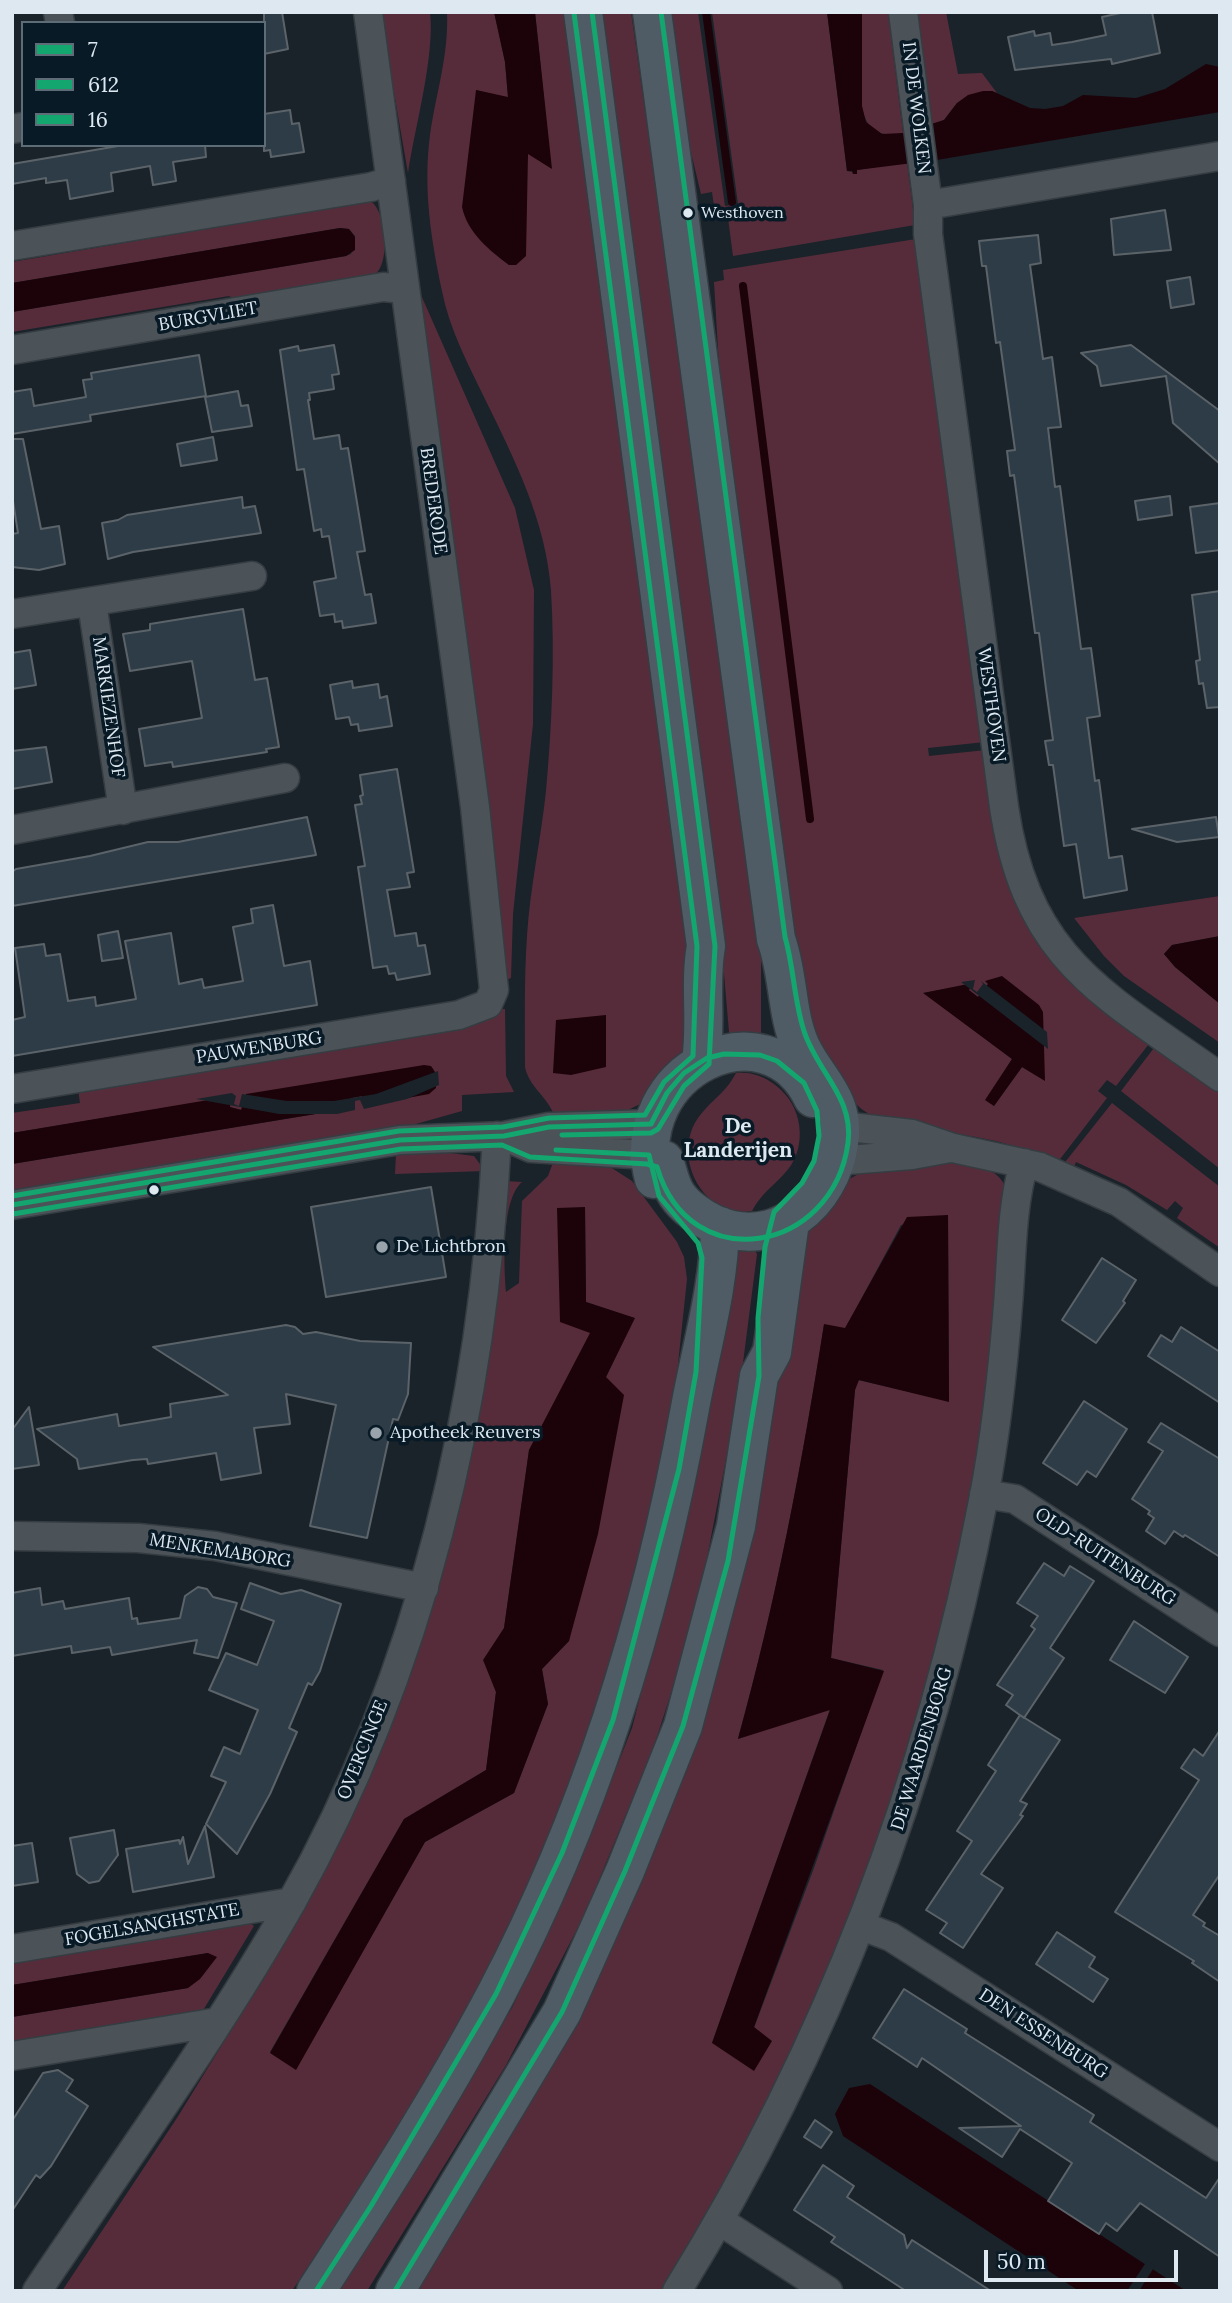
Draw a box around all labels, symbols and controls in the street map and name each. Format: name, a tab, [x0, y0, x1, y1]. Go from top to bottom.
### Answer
legend	[21, 21, 266, 147]
text: 7	[88, 36, 98, 63]
street label: IN DE WOLKEN	[897, 41, 935, 175]
text: 612	[88, 71, 119, 98]
text: 16	[88, 106, 108, 133]
place label: Westhoven	[701, 203, 784, 223]
marker: Westhoven	[681, 206, 695, 220]
street label: BURGVLIET	[157, 298, 259, 336]
street label: BREDERODE	[415, 446, 451, 556]
street label: MARKIEZENHOF	[87, 635, 129, 779]
street label: WESTHOVEN	[972, 646, 1010, 764]
street label: PAUWENBURG	[194, 1027, 324, 1069]
district label: De Landerijen	[684, 1114, 792, 1164]
unlabelled marker	[147, 1183, 161, 1197]
place label: De Lichtbron	[396, 1236, 506, 1258]
marker: De Lichtbron	[374, 1239, 390, 1255]
place label: Apotheek Reuvers	[390, 1422, 541, 1444]
marker: Apotheek Reuvers	[368, 1425, 384, 1441]
street label: OLD-RUITENBURG	[1031, 1503, 1179, 1611]
street label: MENKEMABORG	[148, 1529, 292, 1573]
street label: DE WAARDENBORG	[887, 1665, 957, 1833]
street label: OVERCINGE	[333, 1697, 393, 1803]
street label: FOGELSANGHSTATE	[63, 1899, 241, 1951]
street label: DEN ESSENBURG	[975, 1984, 1111, 2084]
scale bar	[987, 2236, 1181, 2280]
text: 50 m	[997, 2248, 1046, 2275]

